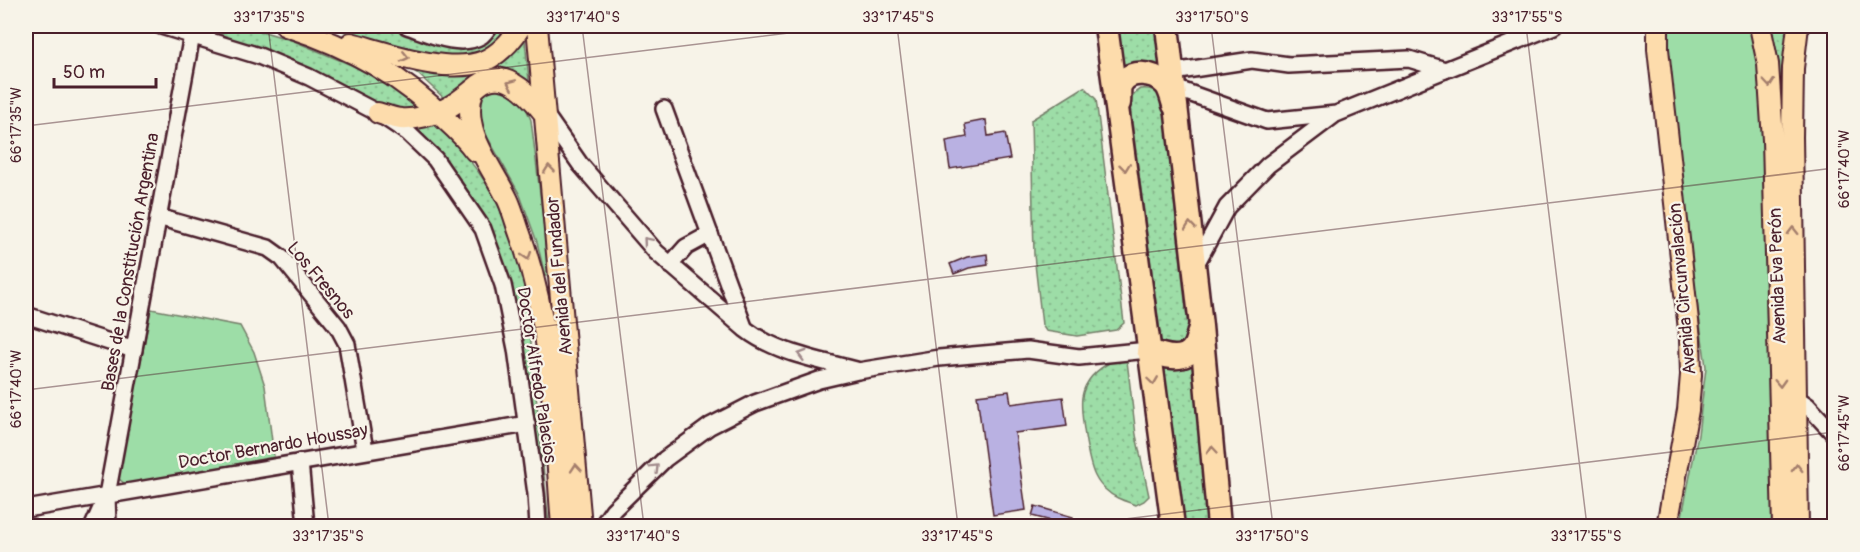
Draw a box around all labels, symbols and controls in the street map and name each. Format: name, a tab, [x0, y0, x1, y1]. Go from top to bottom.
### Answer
text: 33°17'35"S	[233, 8, 305, 27]
text: 33°17'40"S	[546, 8, 620, 27]
text: 33°17'45"S	[862, 8, 934, 27]
text: 33°17'50"S	[1175, 8, 1249, 27]
text: 33°17'55"S	[1491, 8, 1563, 27]
one-way arrow	[400, 49, 410, 62]
scale bar	[54, 51, 156, 89]
text: 50 m	[63, 61, 105, 84]
one-way arrow	[507, 79, 518, 91]
one-way arrow	[1762, 79, 1775, 88]
text: 66°17'35"W	[7, 87, 26, 163]
text: 66°17'40"W	[1835, 129, 1854, 208]
street label: Bases de la Constitución Argentina	[96, 131, 165, 393]
one-way arrow	[1118, 162, 1130, 171]
one-way arrow	[543, 165, 556, 174]
street label: Avenida del Fundador	[541, 195, 578, 356]
street label: Avenida Circunvalación	[1664, 202, 1701, 376]
street label: Avenida Eva Perón	[1764, 207, 1791, 345]
one-way arrow	[1185, 222, 1197, 231]
one-way arrow	[1787, 227, 1799, 236]
street label: Los Fresnos	[282, 237, 360, 324]
one-way arrow	[643, 237, 654, 248]
one-way arrow	[520, 250, 533, 261]
street label: Doctor Alfredo Palacios	[511, 285, 562, 465]
text: 66°17'40"W	[7, 349, 26, 428]
one-way arrow	[797, 350, 808, 362]
one-way arrow	[1146, 376, 1158, 386]
one-way arrow	[1774, 379, 1786, 388]
text: 66°17'45"W	[1835, 395, 1854, 471]
street label: Doctor Bernardo Houssay	[177, 418, 370, 474]
one-way arrow	[1206, 446, 1219, 455]
one-way arrow	[570, 464, 583, 473]
one-way arrow	[649, 464, 659, 475]
one-way arrow	[1791, 464, 1803, 473]
text: 33°17'35"S	[292, 527, 364, 546]
text: 33°17'40"S	[606, 527, 680, 546]
text: 33°17'45"S	[921, 527, 993, 546]
text: 33°17'50"S	[1235, 527, 1309, 546]
text: 33°17'55"S	[1550, 527, 1622, 546]

